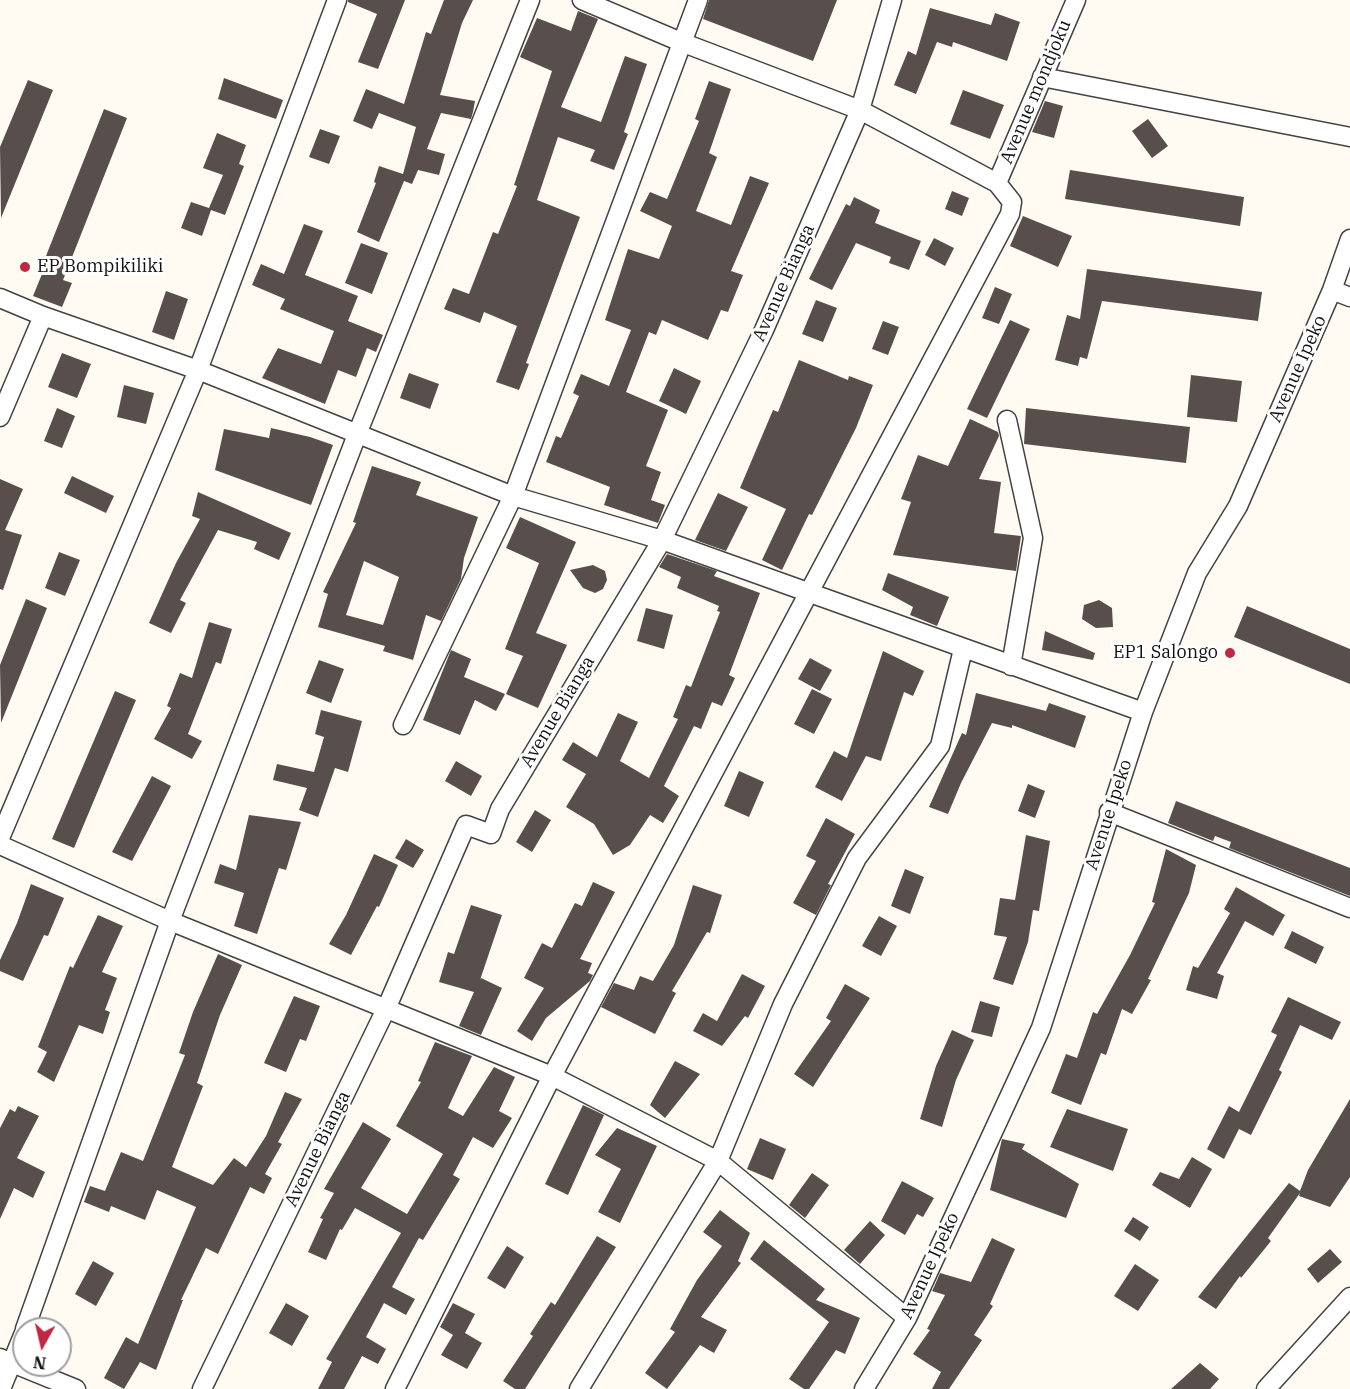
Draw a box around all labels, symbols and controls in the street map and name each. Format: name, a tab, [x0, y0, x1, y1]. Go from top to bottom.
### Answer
street label: Avenue mondjoku	[996, 17, 1076, 167]
street label: Avenue Bianga	[748, 221, 820, 345]
place label: EP Bompikiliki	[37, 256, 163, 278]
marker: EP Bompikiliki	[18, 260, 32, 274]
street label: Avenue Ipeko	[1265, 312, 1331, 426]
place label: EP1 Salongo	[1113, 642, 1218, 664]
marker: EP1 Salongo	[1223, 646, 1237, 660]
street label: Avenue Bianga	[516, 652, 600, 772]
street label: Avenue Ipeko	[1081, 757, 1137, 873]
street label: Avenue Bianga	[281, 1088, 355, 1210]
street label: Avenue Ipeko	[896, 1209, 964, 1323]
north arrow	[12, 1317, 72, 1377]
text: N	[32, 1352, 47, 1374]

